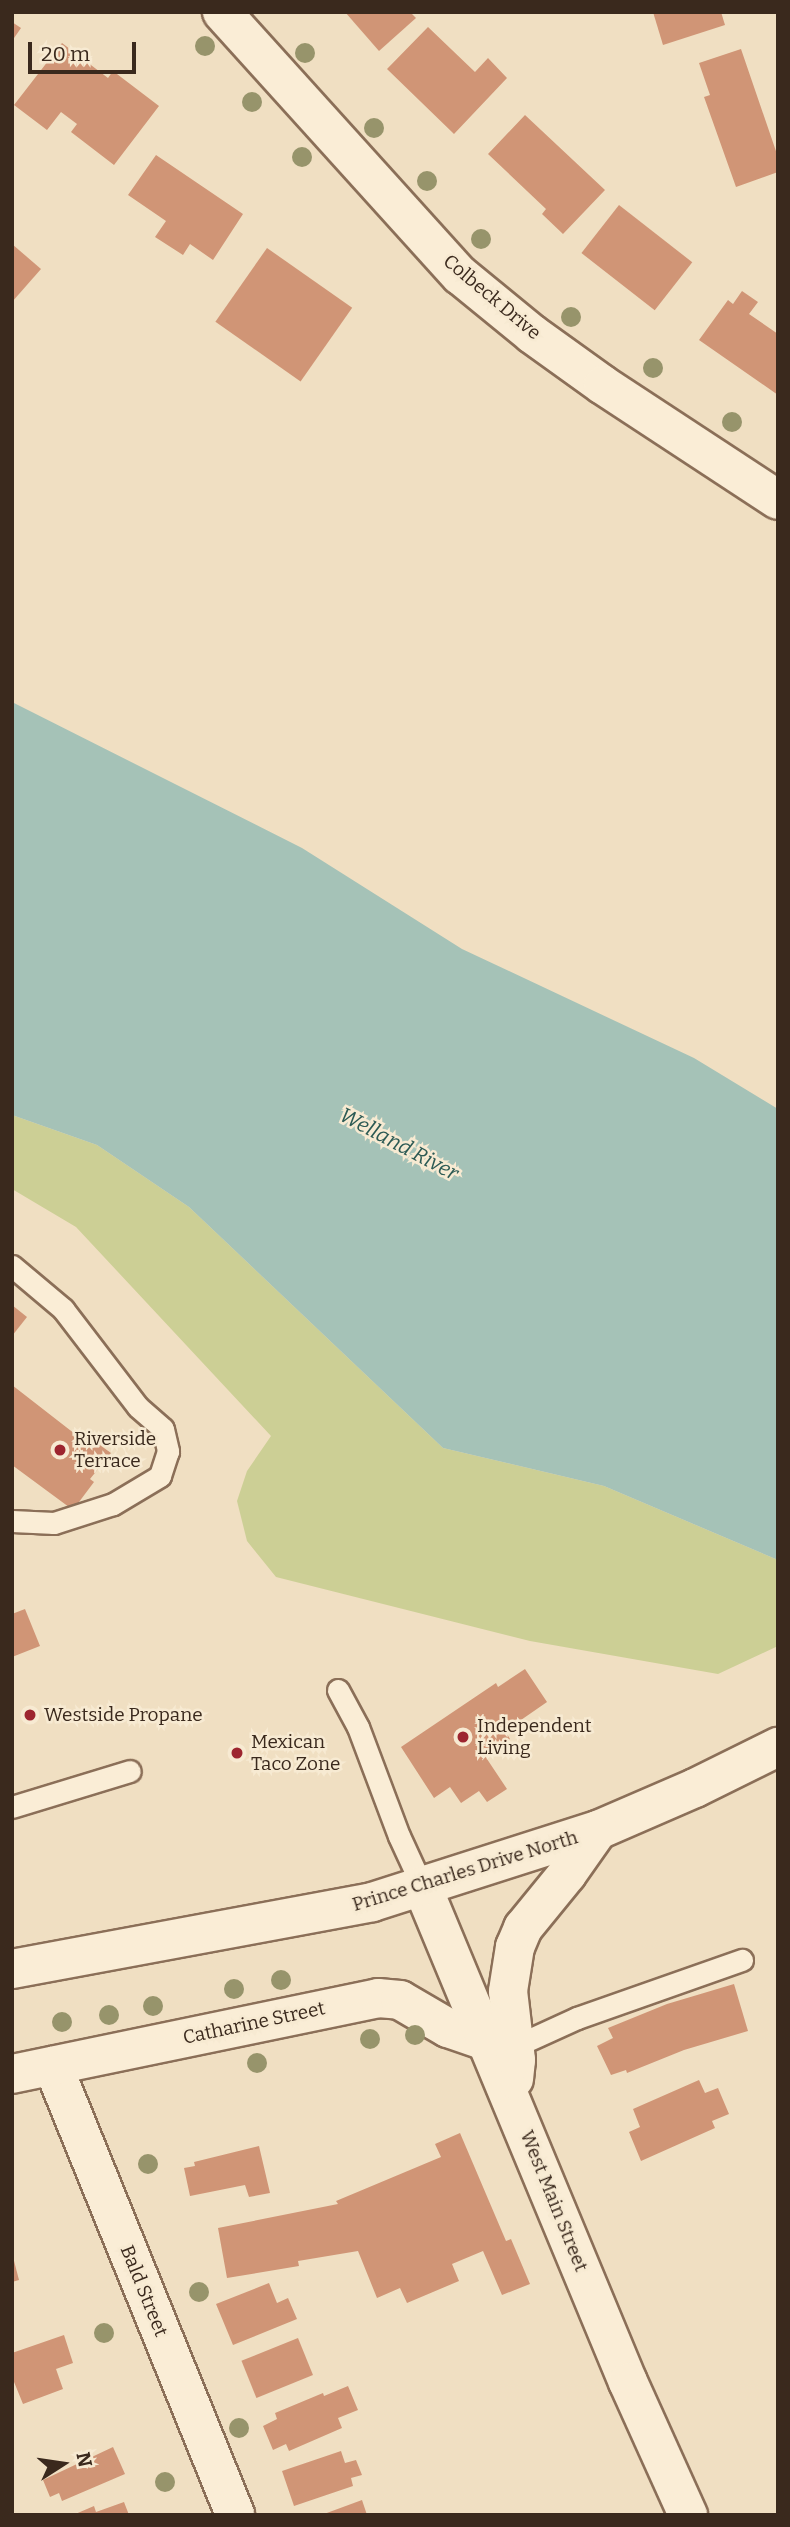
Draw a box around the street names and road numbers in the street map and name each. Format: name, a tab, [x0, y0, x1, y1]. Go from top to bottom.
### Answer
street label: Colbeck Drive	[439, 250, 545, 344]
street label: Prince Charles Drive North	[350, 1826, 580, 1916]
street label: Catharine Street	[181, 1997, 327, 2049]
street label: West Main Street	[515, 2127, 593, 2275]
street label: Bald Street	[115, 2242, 173, 2340]

